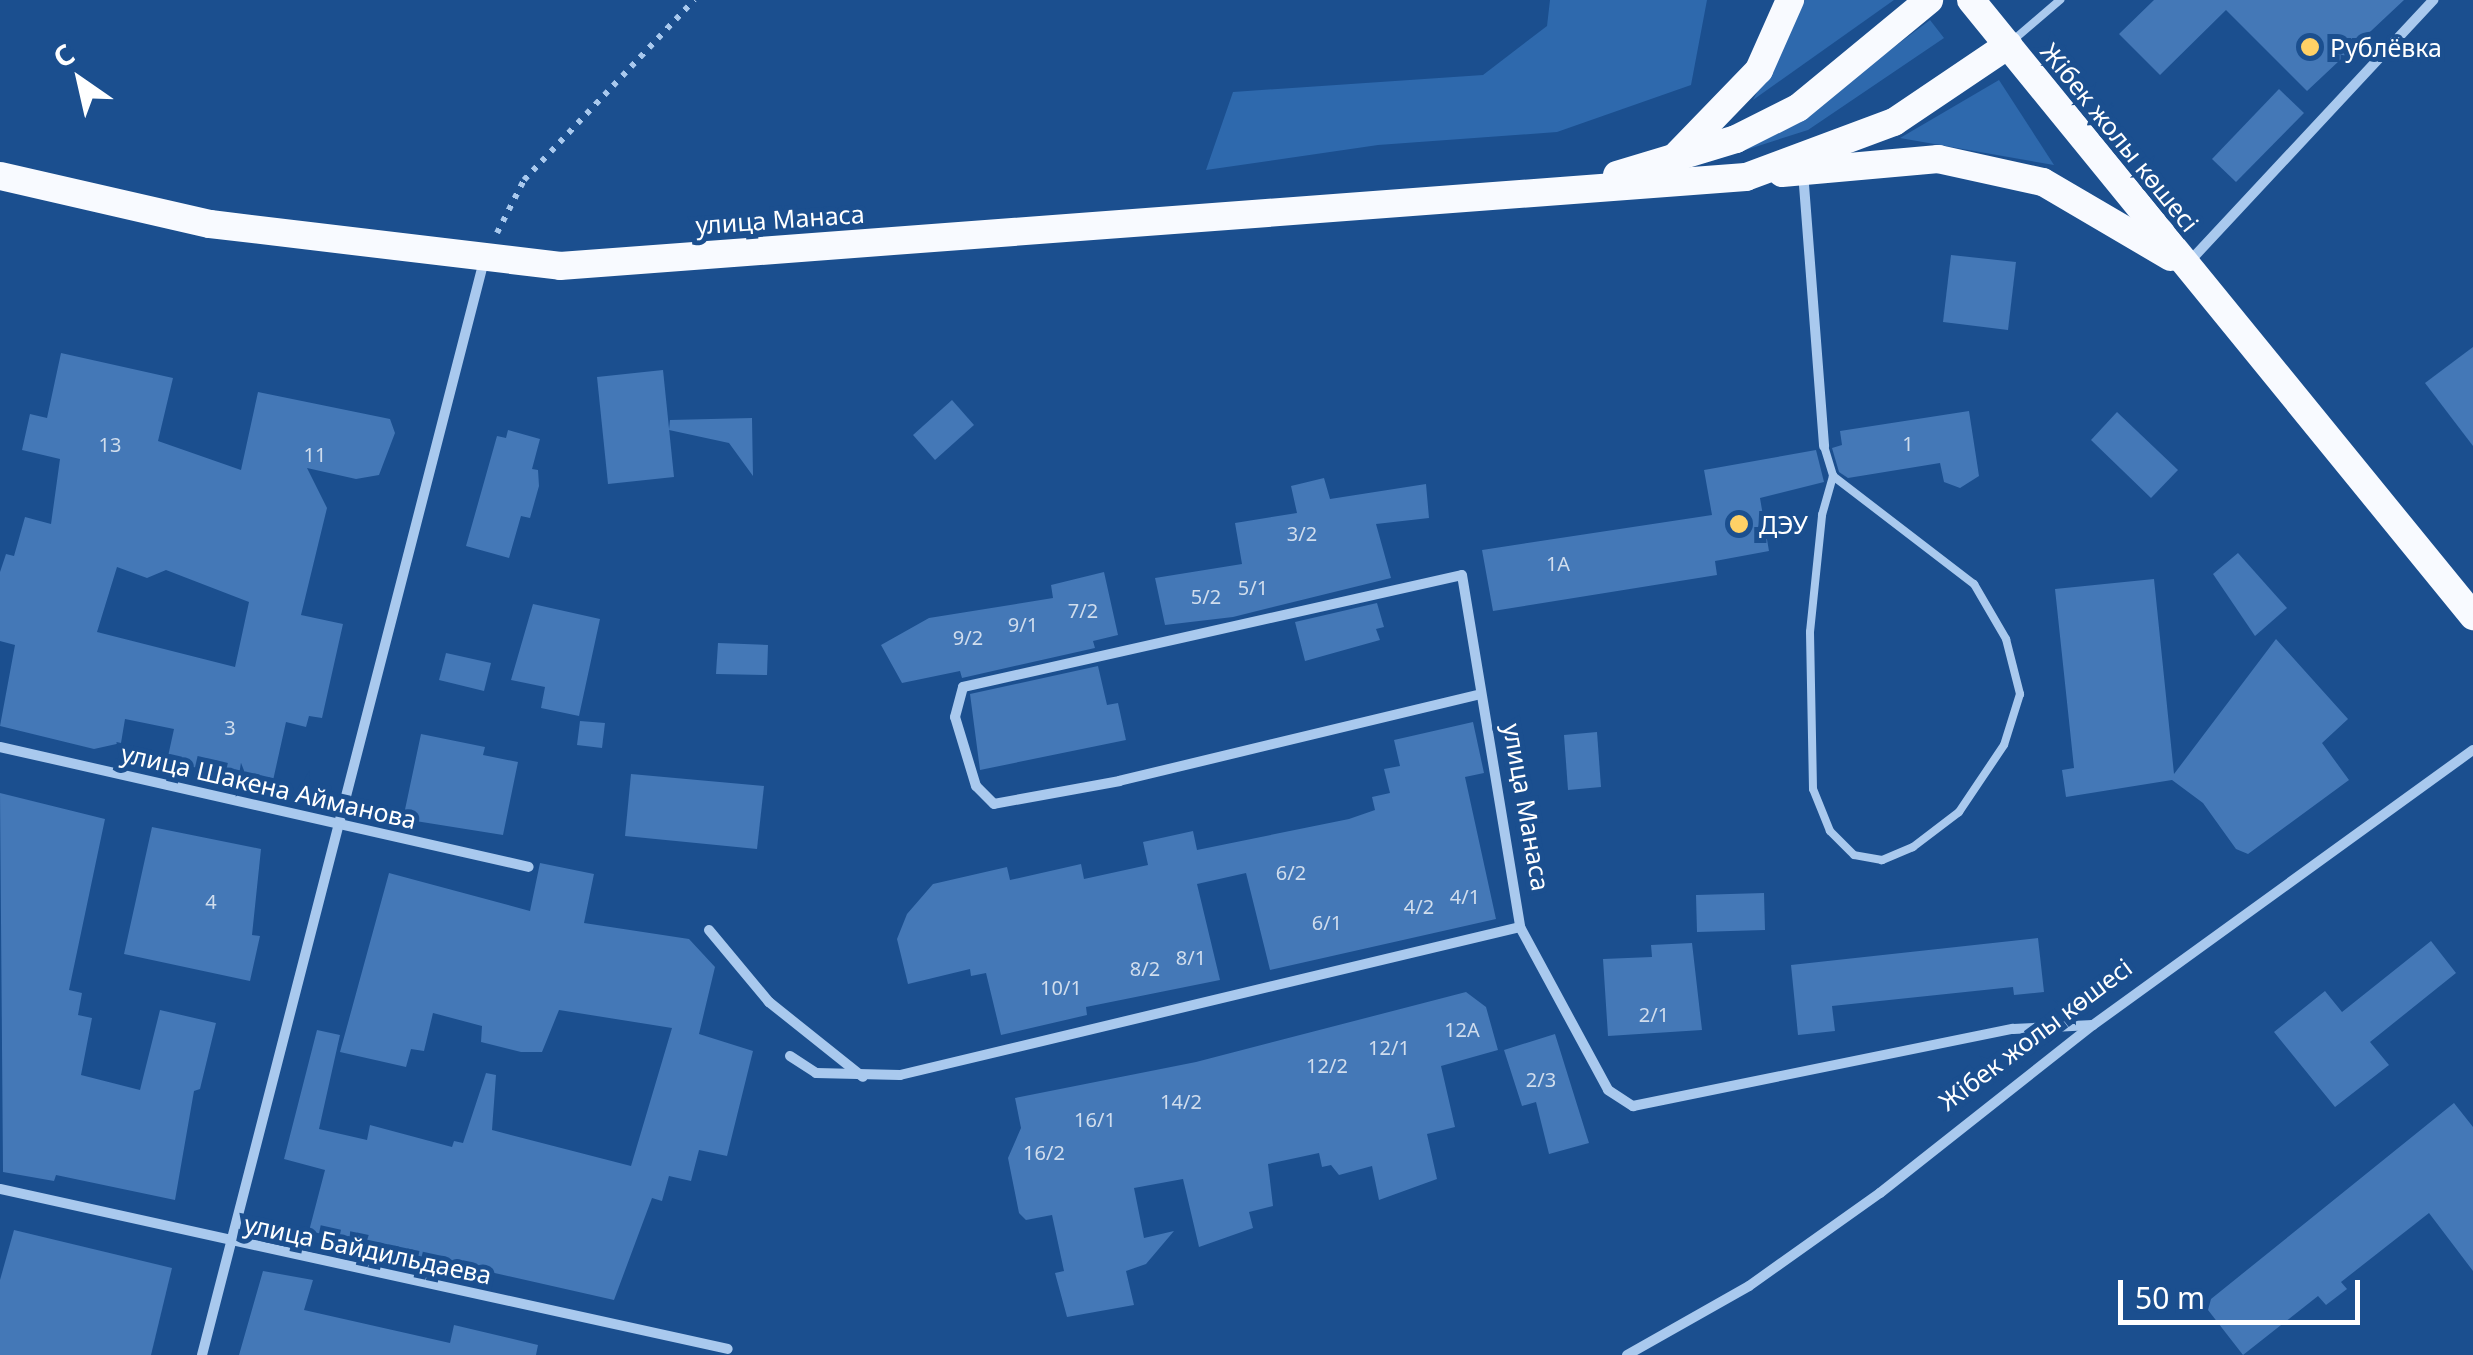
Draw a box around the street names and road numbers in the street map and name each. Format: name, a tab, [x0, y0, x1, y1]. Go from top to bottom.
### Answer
street label: Жібек жолы көшесі	[2035, 37, 2205, 237]
street label: улица Манаса	[694, 198, 866, 240]
street label: улица Манаса	[1498, 721, 1556, 893]
street label: улица Шакена Айманова	[118, 737, 420, 835]
street label: Жібек жолы көшесі	[1933, 952, 2137, 1116]
street label: улица Байдильдаева	[242, 1208, 494, 1290]

